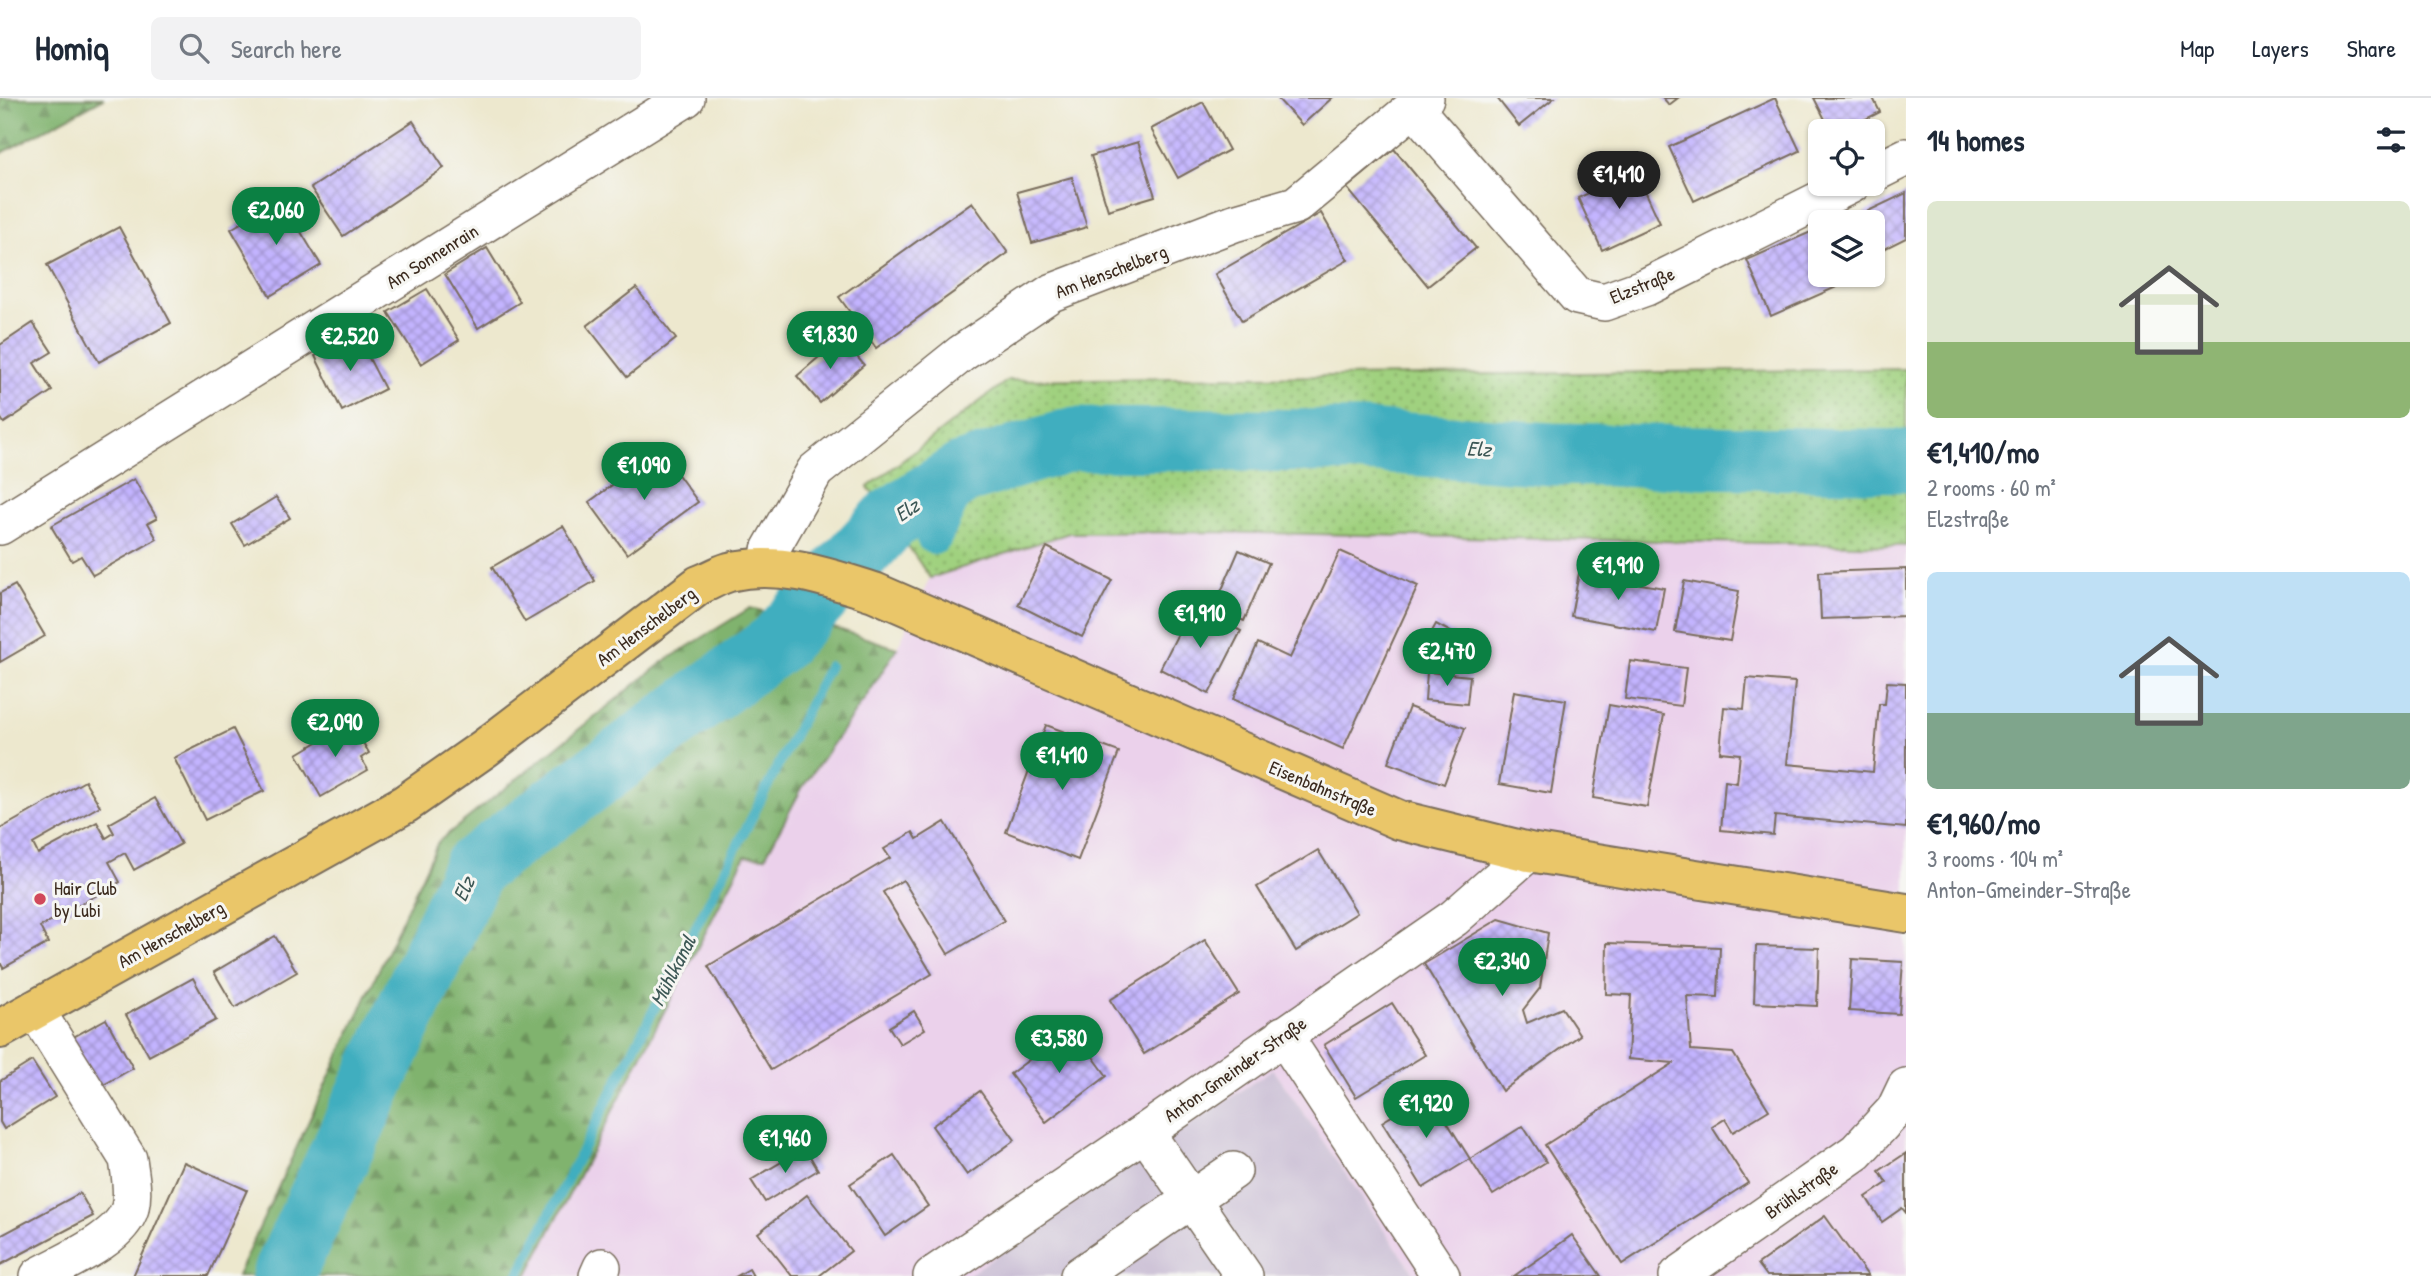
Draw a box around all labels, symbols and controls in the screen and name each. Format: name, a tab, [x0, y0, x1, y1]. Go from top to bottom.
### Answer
search box	[151, 17, 641, 80]
text: Homiq	[35, 26, 109, 70]
icon: search	[175, 29, 213, 67]
text: Search here	[231, 31, 342, 66]
text: Map	[2180, 32, 2214, 64]
text: Layers	[2252, 32, 2309, 64]
text: Share	[2347, 32, 2396, 64]
map controls	[1808, 119, 1885, 287]
button: locate	[1808, 119, 1885, 196]
text: 14 homes	[1927, 120, 2025, 160]
icon: filters	[2372, 121, 2410, 159]
pin: €1,410	[1562, 152, 1676, 211]
text: €1,410	[1593, 158, 1645, 189]
pin: €2,060	[219, 188, 333, 247]
text: €2,060	[248, 194, 304, 225]
button: layers	[1808, 210, 1885, 287]
street label: Am Sonnenrain	[381, 217, 483, 295]
street label: Am Henschelberg	[1051, 238, 1171, 304]
icon: home	[2106, 247, 2232, 373]
street label: Elzstraße	[1606, 260, 1679, 310]
pin: €1,830	[773, 312, 887, 371]
pin: €2,520	[293, 314, 407, 373]
text: €1,830	[803, 318, 857, 349]
text: €2,520	[321, 320, 379, 351]
text: €1,410/mo	[1927, 432, 2039, 472]
water label: Elz	[1466, 433, 1494, 464]
pin: €1,090	[587, 442, 701, 502]
text: €1,090	[617, 449, 671, 480]
text: 2 rooms · 60 m²	[1927, 472, 2056, 503]
water label: Elz	[889, 490, 926, 528]
text: Elzstraße	[1927, 503, 2009, 534]
pin: €1,910	[1561, 542, 1675, 602]
text: €1,910	[1592, 549, 1644, 580]
street label: Am Henschelberg	[591, 580, 701, 672]
pin: €1,910	[1143, 590, 1257, 650]
text: €1,910	[1174, 597, 1226, 628]
icon: home	[2106, 618, 2232, 744]
pin: €2,470	[1390, 628, 1504, 688]
text: €2,470	[1419, 635, 1475, 666]
pin: €2,090	[278, 700, 392, 759]
text: €2,090	[307, 706, 363, 737]
pin: €1,410	[1005, 732, 1119, 792]
text: €1,410	[1036, 739, 1088, 770]
street label: Eisenbahnstraße	[1265, 754, 1381, 822]
text: €1,960/mo	[1927, 803, 2040, 843]
text: 3 rooms · 104 m²	[1927, 843, 2063, 874]
water label: Elz	[445, 870, 483, 906]
text: Anton-Gmeinder-Straße	[1927, 874, 2131, 905]
place label: Hair Club by Lubi	[54, 875, 117, 923]
marker: Hair Club by Lubi	[32, 891, 48, 907]
street label: Am Henschelberg	[113, 894, 229, 974]
water label: Mühlkanal	[642, 929, 703, 1011]
pin: €2,340	[1445, 939, 1559, 998]
text: €2,340	[1474, 945, 1530, 976]
street label: Anton-Gmeinder-Straße	[1159, 1010, 1312, 1128]
pin: €3,580	[1002, 1016, 1116, 1075]
text: €3,580	[1031, 1022, 1087, 1053]
pin: €1,920	[1369, 1080, 1483, 1140]
text: €1,920	[1399, 1087, 1453, 1118]
pin: €1,960	[728, 1116, 842, 1175]
text: €1,960	[759, 1122, 811, 1153]
street label: Brühlstraße	[1759, 1155, 1843, 1225]

